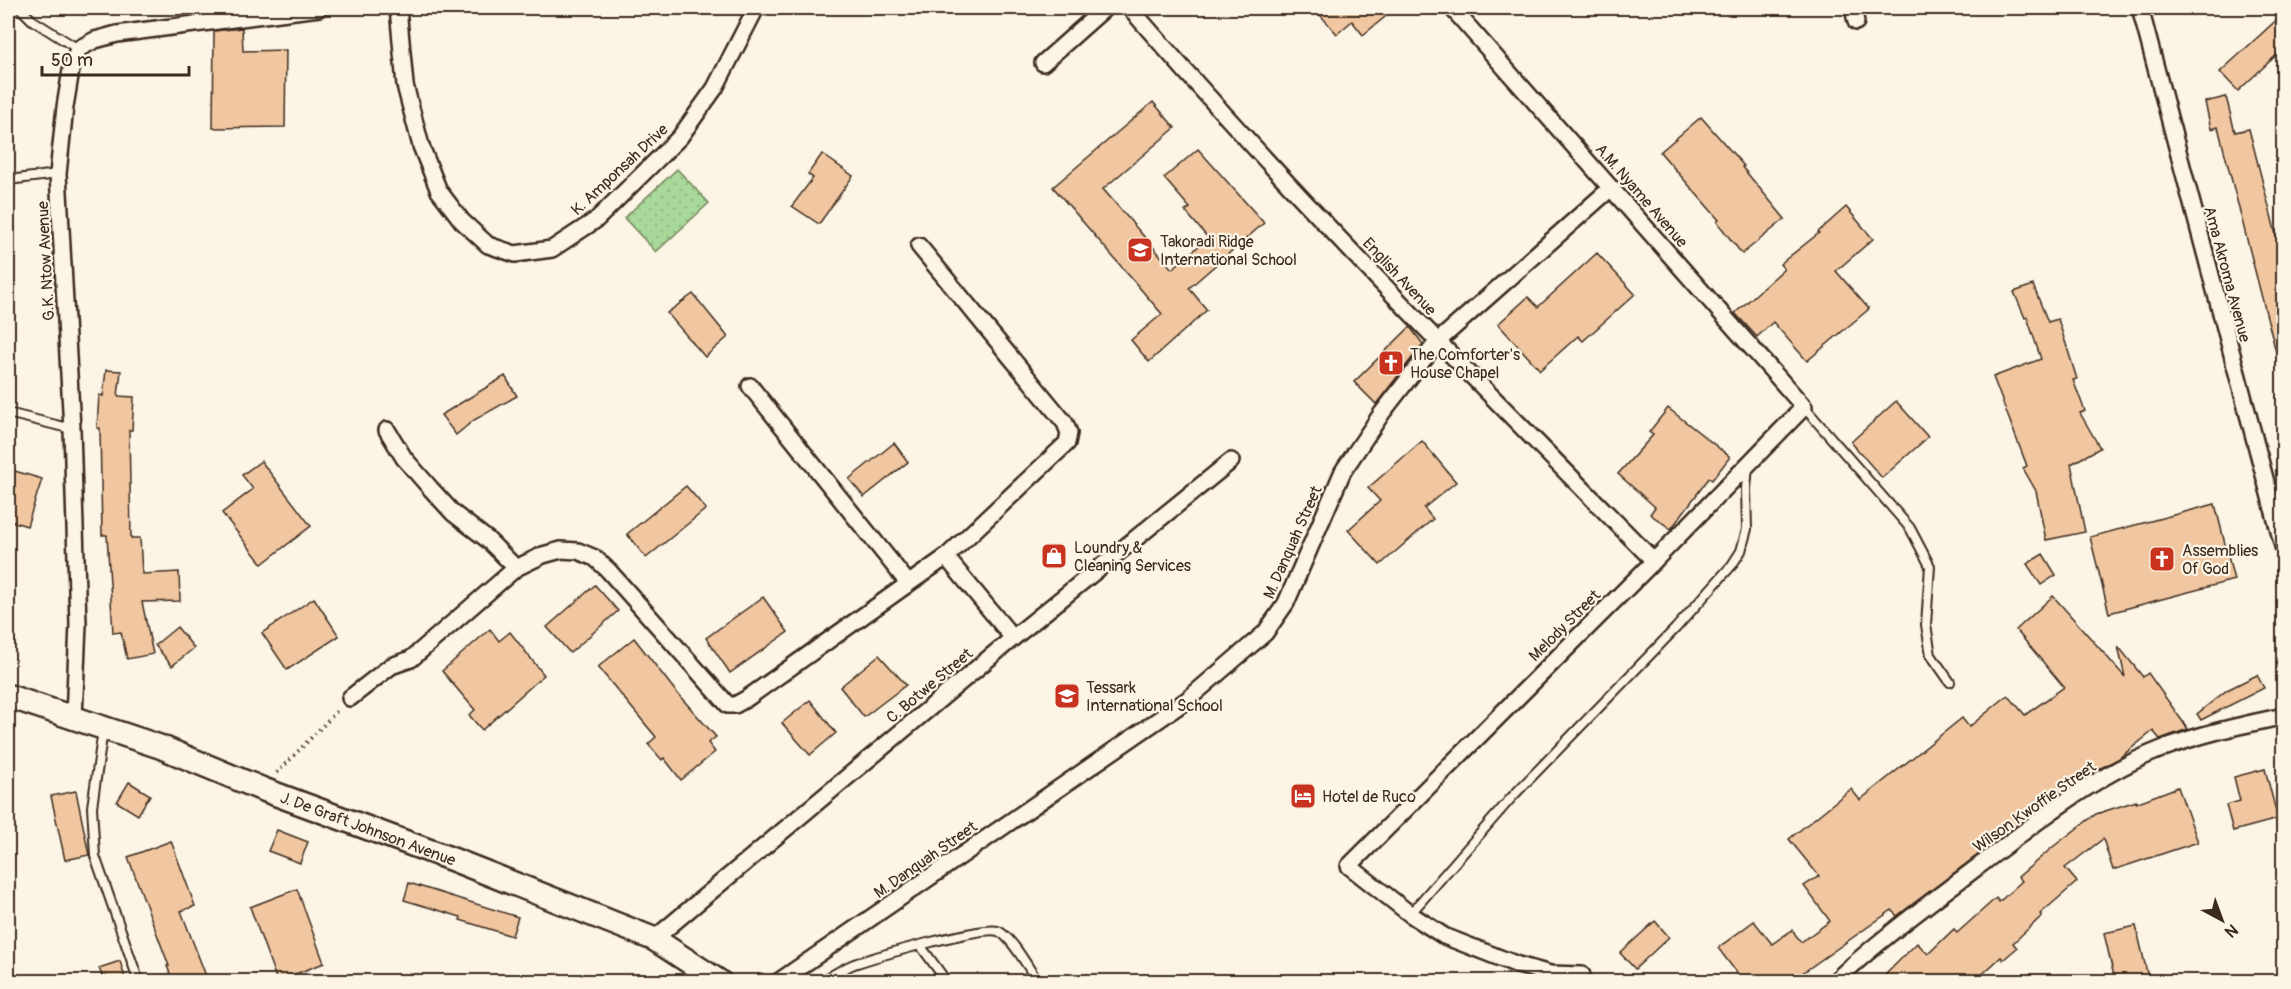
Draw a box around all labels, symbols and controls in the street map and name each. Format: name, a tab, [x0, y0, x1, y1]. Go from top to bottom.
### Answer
scale bar	[42, 39, 189, 77]
text: 50 m	[51, 49, 93, 72]
street label: K. Amponsah Drive	[567, 120, 672, 220]
street label: A.M. Nyame Avenue	[1591, 140, 1692, 252]
street label: G.K. Ntow Avenue	[33, 200, 59, 321]
street label: Ama Akroma Avenue	[2199, 204, 2255, 345]
place label: Takoradi Ridge International School	[1160, 232, 1297, 270]
street label: English Avenue	[1358, 234, 1441, 320]
school or university icon: Takoradi Ridge International School	[1125, 235, 1155, 265]
place label: The Comforter's House Chapel	[1410, 345, 1520, 383]
church icon: The Comforter's House Chapel	[1376, 348, 1406, 378]
street label: M. Danquah Street	[1259, 482, 1327, 602]
place label: Loundry & Cleaning Services	[1074, 538, 1191, 576]
shop icon: Loundry & Cleaning Services	[1039, 541, 1069, 571]
place label: Assemblies Of God	[2182, 541, 2258, 579]
church icon: Assemblies Of God	[2147, 544, 2177, 574]
street label: Melody Street	[1525, 585, 1605, 666]
street label: C. Botwe Street	[882, 644, 977, 728]
place label: Tessark International School	[1086, 678, 1223, 716]
school or university icon: Tessark International School	[1052, 681, 1082, 711]
street label: Wilson Kwoffie Street	[1969, 757, 2100, 857]
hotel icon: Hotel de Ruco	[1288, 781, 1318, 811]
place label: Hotel de Ruco	[1322, 787, 1416, 807]
street label: J. De Graft Johnson Avenue	[278, 788, 458, 871]
street label: M. Danquah Street	[870, 816, 981, 903]
north arrow	[2192, 890, 2252, 950]
text: N	[2220, 919, 2242, 942]

